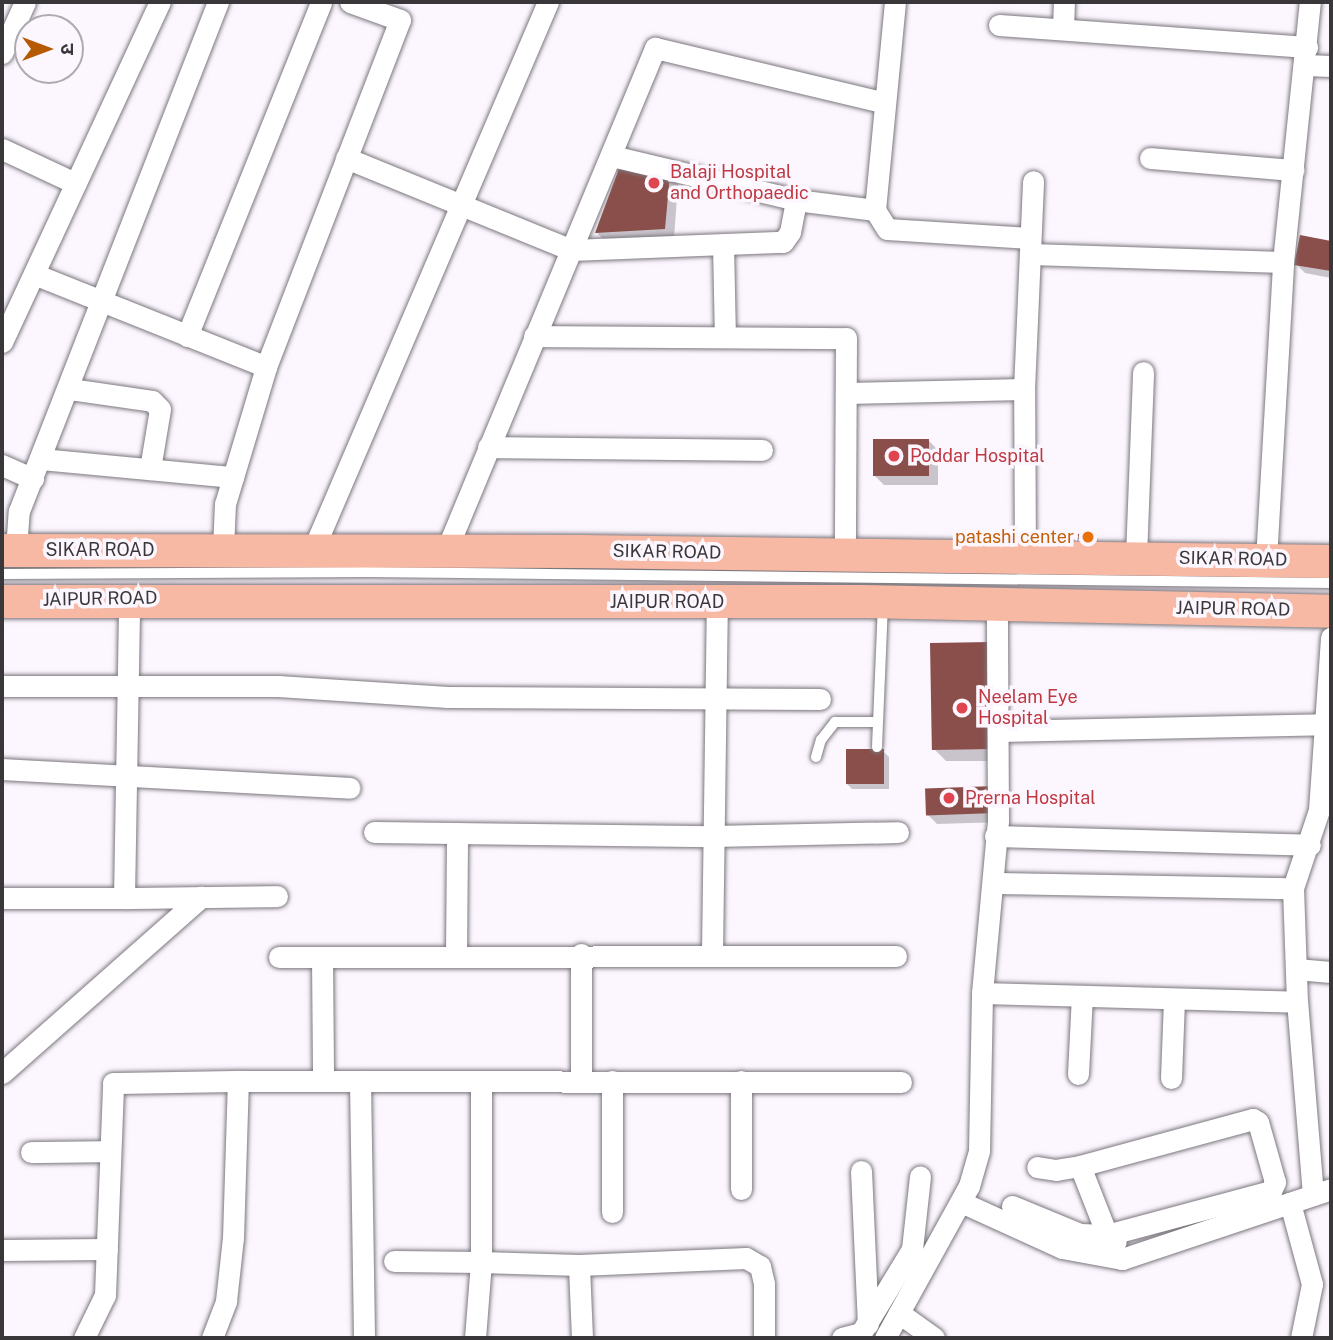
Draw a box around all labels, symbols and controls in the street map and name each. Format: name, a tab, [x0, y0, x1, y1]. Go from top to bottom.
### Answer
north arrow	[14, 14, 84, 84]
text: उ	[57, 43, 79, 55]
place label: Balaji Hospital and Orthopaedic	[670, 162, 809, 204]
marker: Balaji Hospital and Orthopaedic	[644, 173, 664, 193]
place label: Poddar Hospital	[910, 445, 1045, 467]
marker: Poddar Hospital	[884, 446, 904, 466]
place label: patashi center	[955, 526, 1074, 548]
marker: patashi center	[1080, 529, 1096, 545]
street label: SIKAR ROAD	[46, 539, 154, 561]
street label: SIKAR ROAD	[612, 540, 722, 564]
street label: SIKAR ROAD	[1178, 547, 1288, 571]
street label: JAIPUR ROAD	[42, 587, 158, 611]
street label: JAIPUR ROAD	[610, 591, 724, 613]
street label: JAIPUR ROAD	[1175, 597, 1291, 621]
place label: Neelam Eye Hospital	[978, 687, 1078, 730]
marker: Neelam Eye Hospital	[952, 698, 972, 718]
place label: Prerna Hospital	[965, 787, 1096, 809]
marker: Prerna Hospital	[939, 788, 959, 808]

